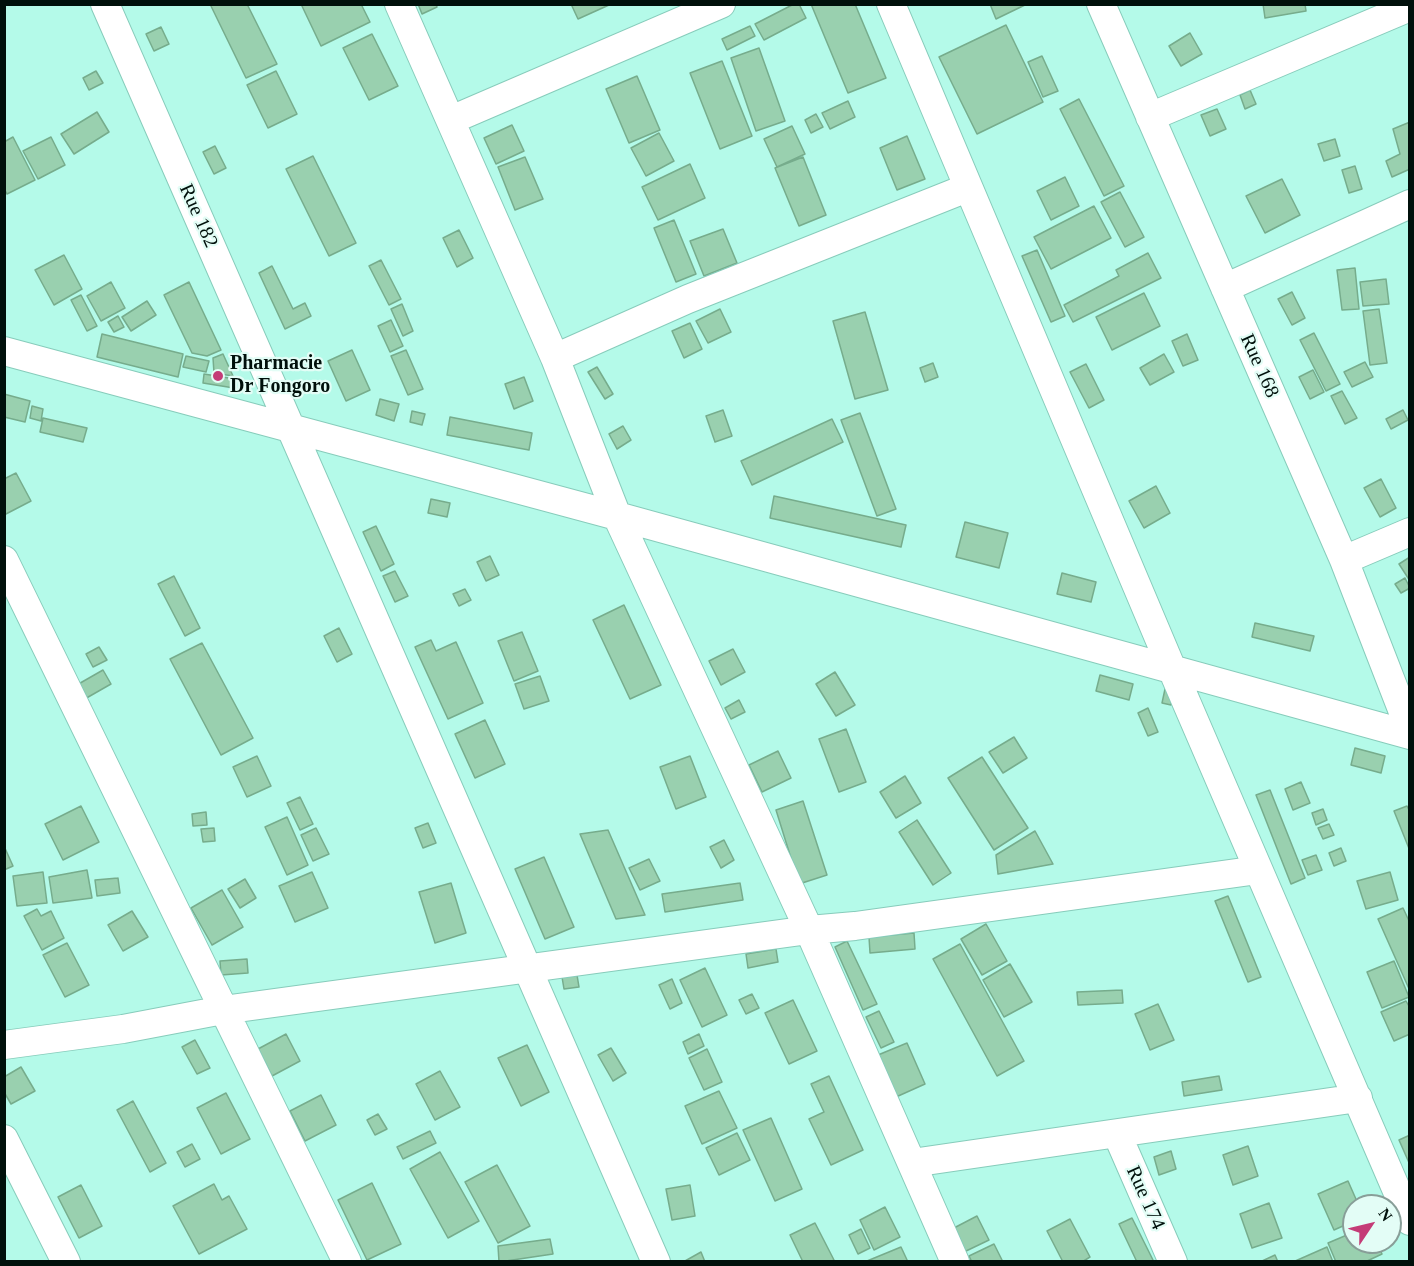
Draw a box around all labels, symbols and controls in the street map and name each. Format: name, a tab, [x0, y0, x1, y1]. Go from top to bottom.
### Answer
street label: Rue 182	[173, 180, 223, 252]
street label: Rue 168	[1234, 330, 1284, 402]
place label: Pharmacie Dr Fongoro	[230, 352, 330, 399]
marker: Pharmacie Dr Fongoro	[211, 369, 225, 383]
street label: Rue 174	[1120, 1162, 1170, 1234]
north arrow	[1342, 1194, 1402, 1254]
text: N	[1375, 1205, 1396, 1224]

